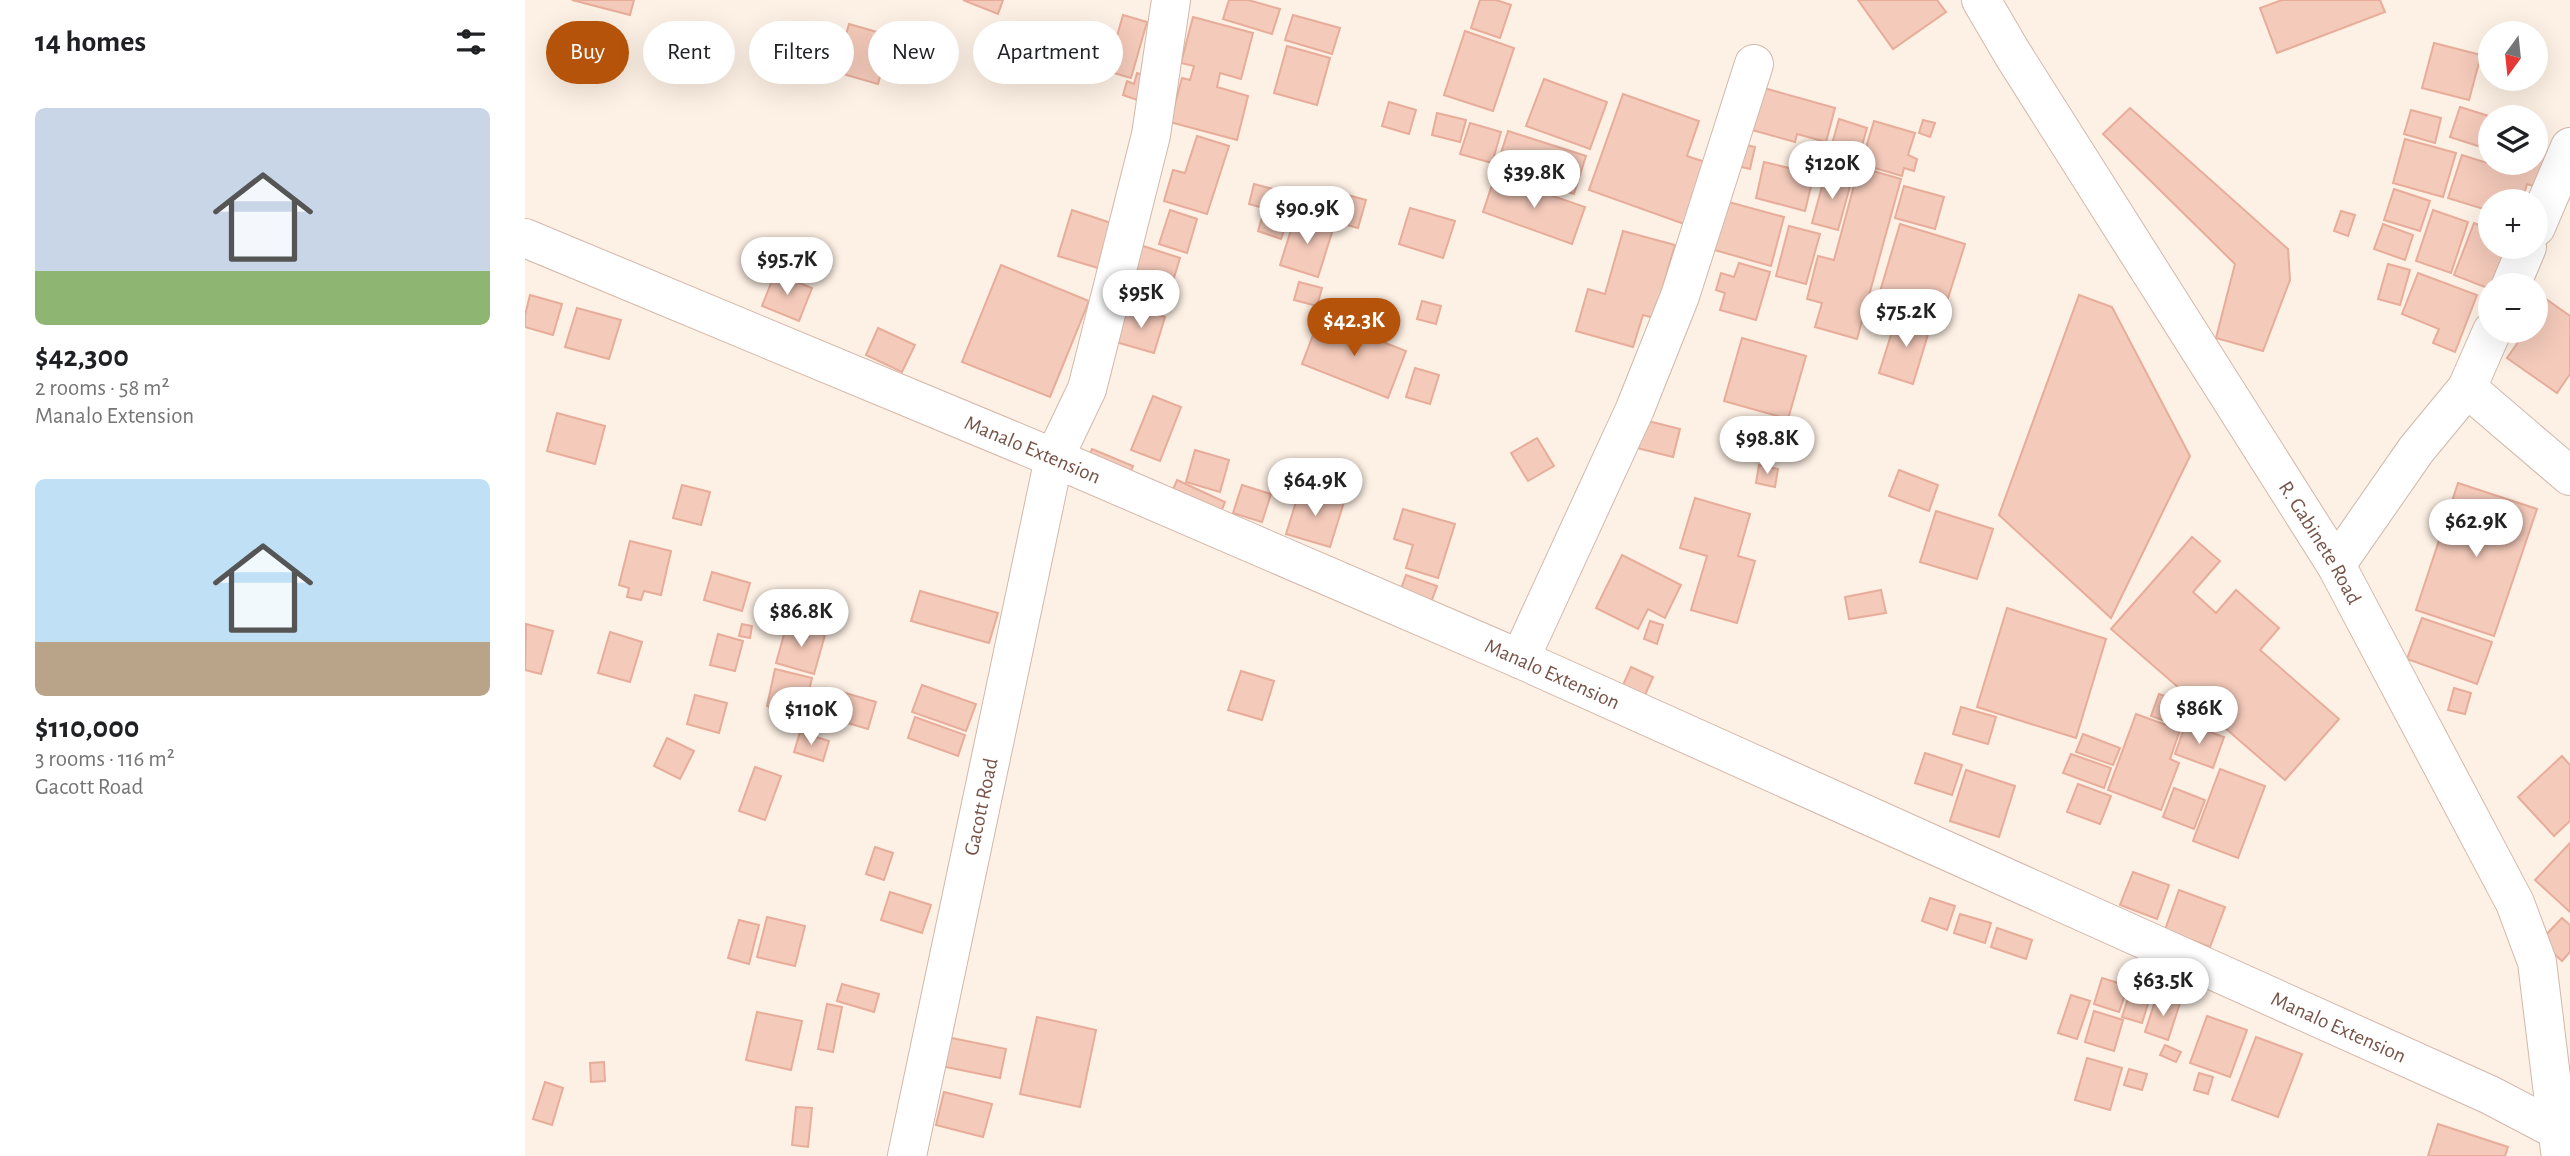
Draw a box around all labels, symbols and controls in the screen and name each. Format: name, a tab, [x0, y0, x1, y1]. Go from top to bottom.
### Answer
chip: Buy	[546, 21, 629, 84]
chip: Rent	[643, 21, 735, 84]
chip: Filters	[749, 21, 854, 84]
chip: New	[868, 21, 959, 84]
chip: Apartment	[973, 21, 1123, 84]
north arrow	[2478, 21, 2548, 91]
map controls	[2478, 21, 2548, 343]
icon: filters	[452, 23, 490, 61]
text: 14 homes	[35, 27, 146, 57]
button: layers	[2478, 105, 2548, 175]
pin: $120K	[1783, 142, 1881, 201]
pin: $39.8K	[1477, 150, 1591, 210]
text: $120K	[1805, 152, 1859, 175]
icon: home	[200, 154, 326, 280]
text: $39.8K	[1503, 161, 1565, 184]
pin: $90.9K	[1250, 187, 1364, 246]
button: +	[2478, 189, 2548, 259]
text: $90.9K	[1275, 197, 1339, 220]
pin: $95.7K	[730, 238, 844, 297]
text: $95.7K	[757, 248, 817, 271]
pin: $95K	[1100, 270, 1182, 330]
button: −	[2478, 273, 2548, 343]
text: $95K	[1119, 281, 1163, 304]
pin: $75.2K	[1849, 290, 1963, 349]
pin: $42.3K	[1297, 298, 1411, 358]
text: $75.2K	[1876, 300, 1936, 323]
text: $42.3K	[1323, 309, 1385, 332]
text: $42,300	[35, 342, 129, 372]
text: 2 rooms · 58 m²	[35, 377, 170, 400]
text: Manalo Extension	[35, 405, 194, 428]
street label: Manalo Extension	[961, 412, 1104, 488]
pin: $98.8K	[1710, 416, 1824, 476]
text: $98.8K	[1736, 427, 1798, 450]
pin: $64.9K	[1258, 458, 1372, 518]
text: $64.9K	[1284, 469, 1346, 492]
street label: R. Gabinete Road	[2275, 478, 2365, 608]
pin: $62.9K	[2419, 500, 2533, 559]
text: $62.9K	[2445, 510, 2507, 533]
icon: home	[200, 525, 326, 651]
pin: $86.8K	[744, 590, 858, 649]
text: $86.8K	[770, 600, 832, 623]
street label: Manalo Extension	[1482, 635, 1623, 713]
pin: $86K	[2158, 686, 2240, 746]
pin: $110K	[762, 688, 860, 747]
text: $86K	[2176, 697, 2222, 720]
text: $110K	[785, 698, 837, 721]
text: $110,000	[35, 713, 140, 743]
text: 3 rooms · 116 m²	[35, 748, 175, 771]
street label: Gacott Road	[961, 756, 1002, 857]
text: Gacott Road	[35, 776, 144, 799]
pin: $63.5K	[2106, 958, 2220, 1018]
text: $63.5K	[2133, 969, 2193, 992]
street label: Manalo Extension	[2268, 988, 2409, 1067]

